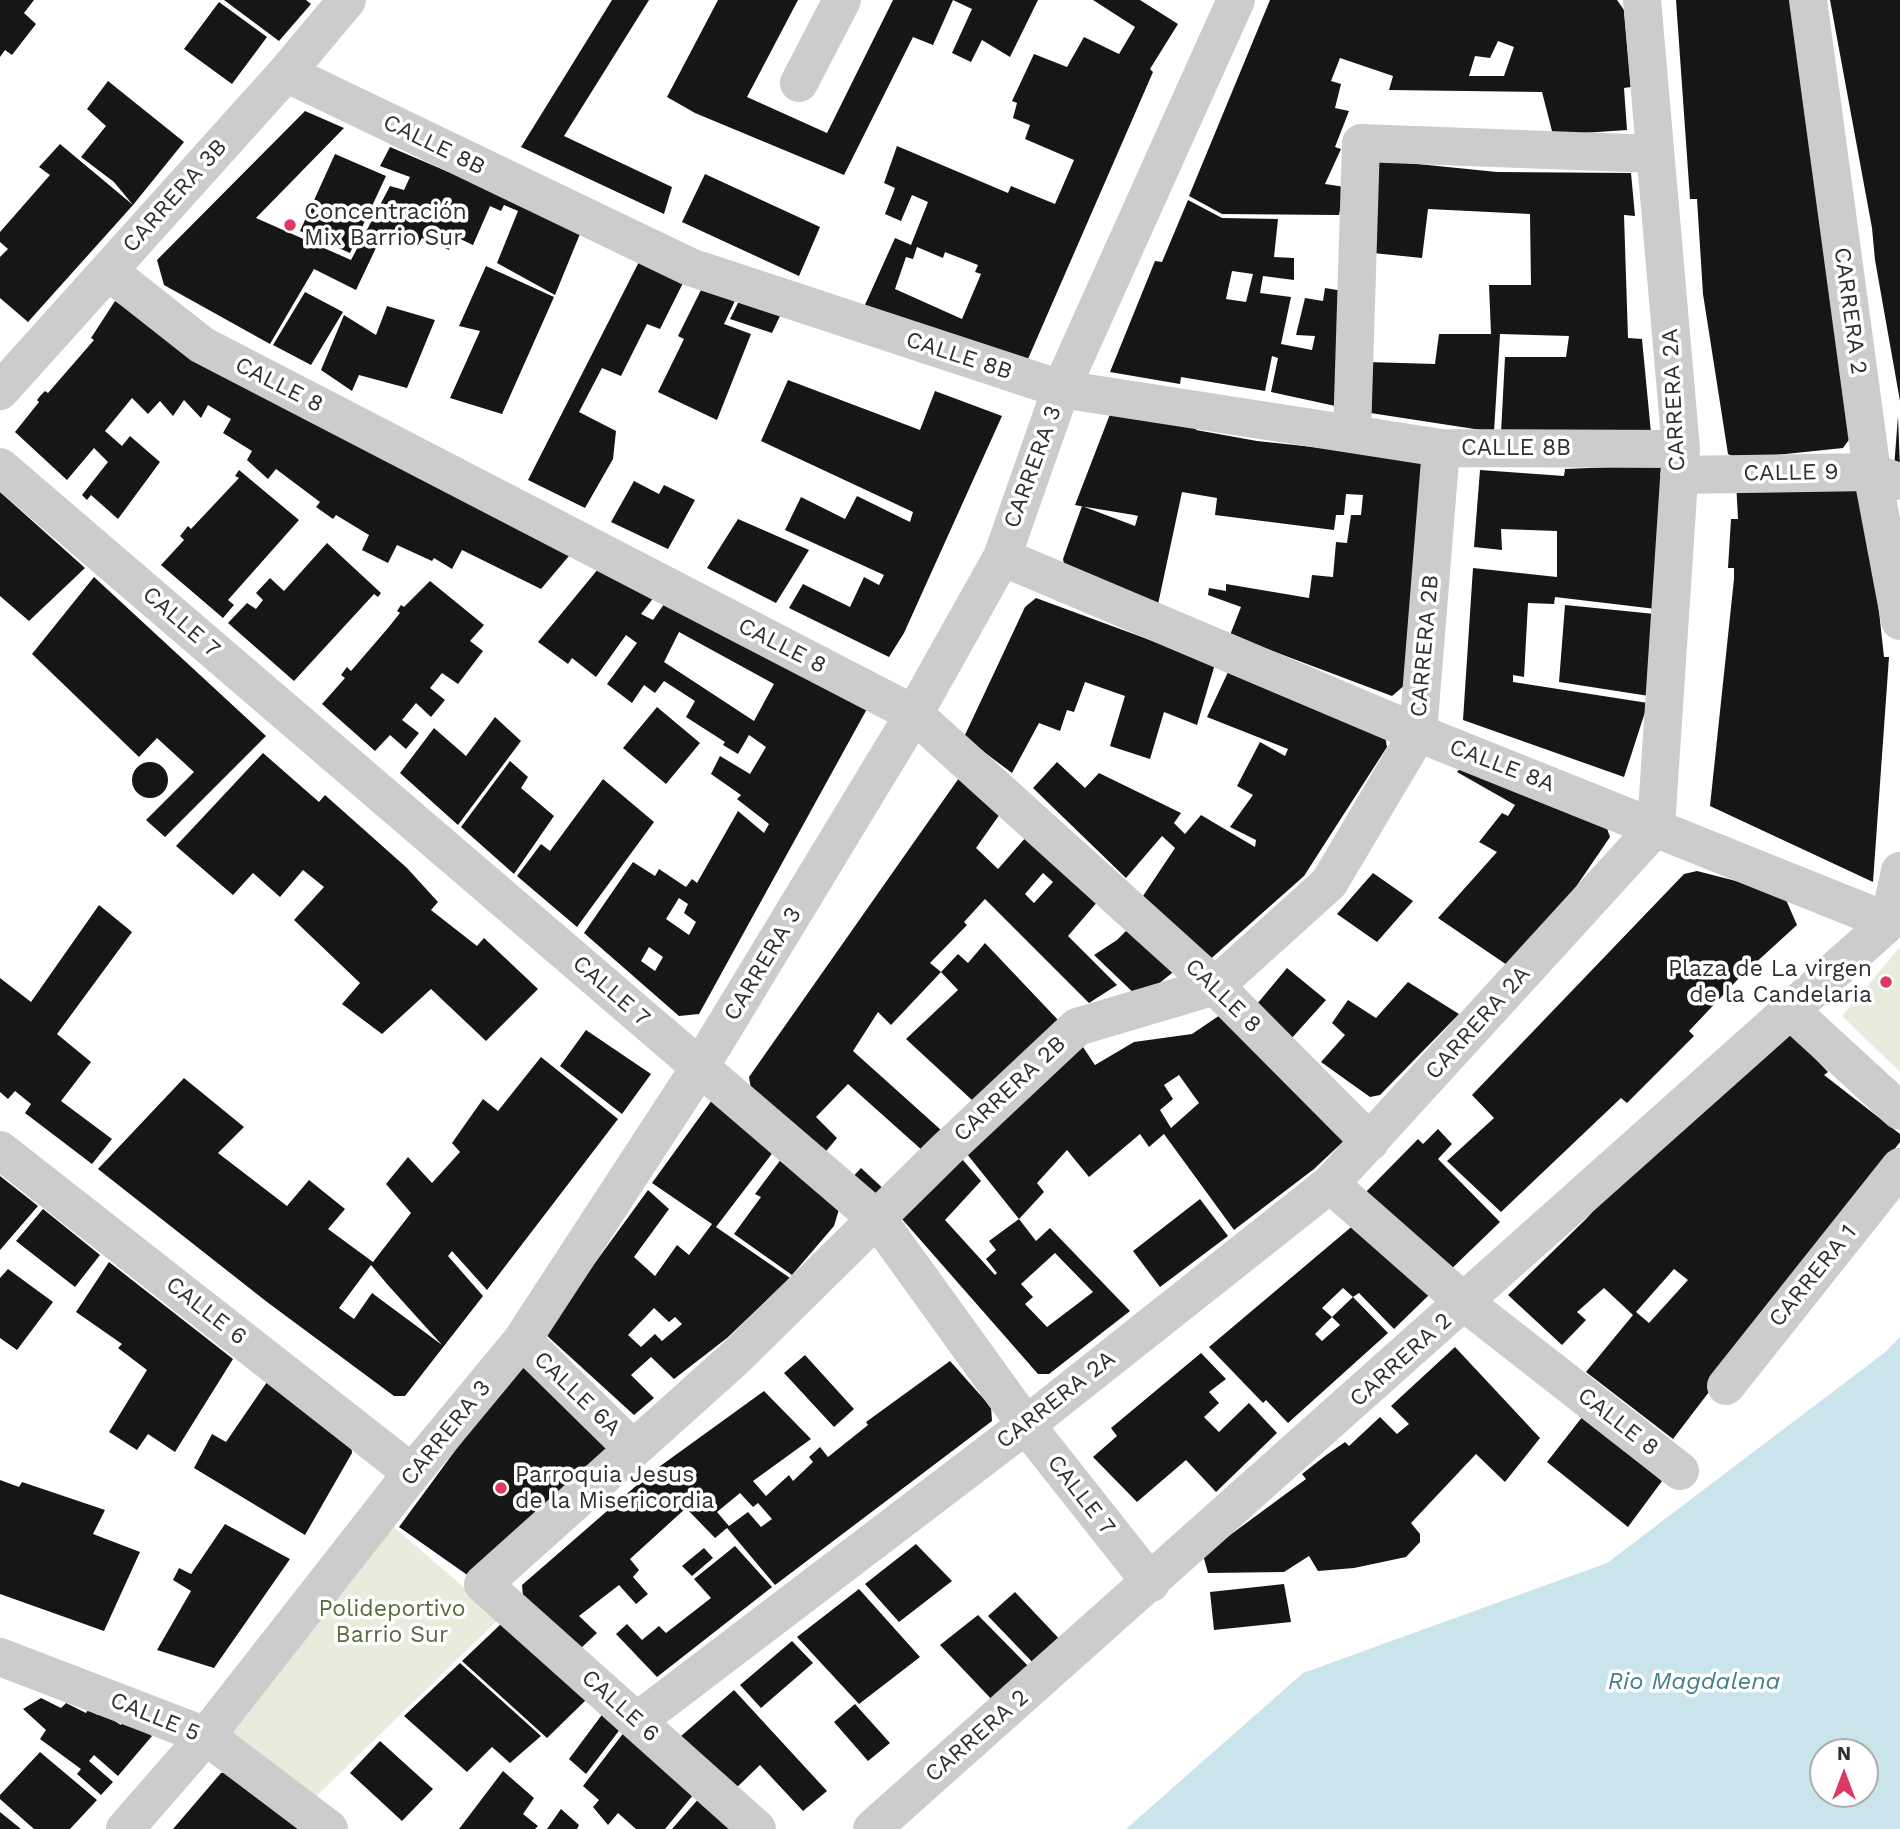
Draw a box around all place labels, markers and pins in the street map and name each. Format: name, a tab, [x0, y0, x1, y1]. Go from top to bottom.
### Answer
place label: Concentración Mix Barrio Sur	[304, 198, 467, 252]
marker: Concentración Mix Barrio Sur	[282, 217, 298, 233]
place label: Plaza de La virgen de la Candelaria	[1668, 955, 1872, 1009]
marker: Plaza de La virgen de la Candelaria	[1878, 974, 1894, 990]
place label: Parroquia Jesus de la Misericordia	[515, 1461, 714, 1515]
marker: Parroquia Jesus de la Misericordia	[493, 1480, 509, 1496]

